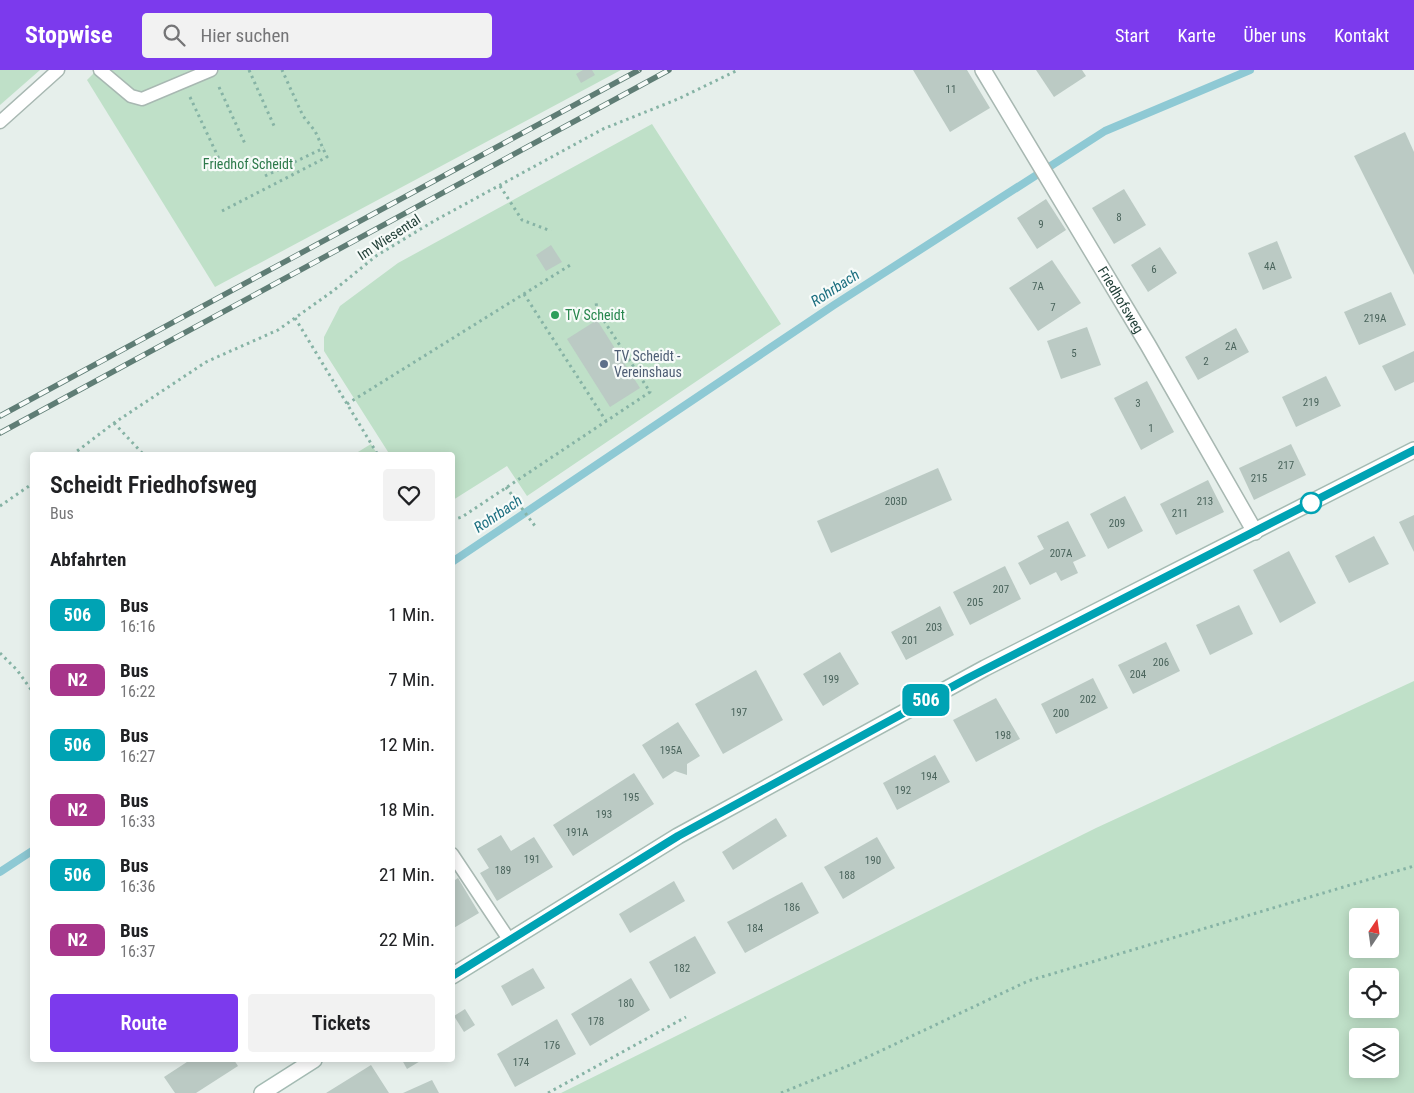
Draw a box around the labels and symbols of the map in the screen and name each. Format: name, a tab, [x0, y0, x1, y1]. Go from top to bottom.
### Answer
house number: 11	[946, 83, 956, 96]
park label: Friedhof Scheidt	[203, 156, 293, 172]
street label: Im Wiesental	[355, 211, 423, 263]
house number: 8	[1116, 211, 1122, 224]
house number: 9	[1038, 218, 1044, 231]
house number: 4A	[1264, 260, 1277, 273]
house number: 6	[1151, 263, 1157, 276]
street label: Friedhofsweg	[1095, 264, 1147, 336]
water label: Rohrbach	[807, 266, 863, 310]
house number: 7A	[1032, 280, 1045, 293]
house number: 7	[1050, 301, 1056, 314]
place label: TV Scheidt	[565, 307, 625, 323]
marker: TV Scheidt	[549, 309, 561, 321]
house number: 219A	[1364, 312, 1387, 325]
house number: 2A	[1225, 340, 1238, 353]
house number: 5	[1071, 347, 1077, 360]
place label: TV Scheidt - Vereinshaus	[614, 348, 682, 380]
house number: 2	[1203, 355, 1209, 368]
marker: TV Scheidt - Vereinshaus	[598, 358, 610, 370]
house number: 219	[1303, 396, 1319, 409]
house number: 3	[1135, 397, 1141, 410]
house number: 1	[1148, 422, 1154, 435]
house number: 217	[1278, 459, 1294, 472]
house number: 215	[1251, 472, 1267, 485]
water label: Rohrbach	[470, 491, 526, 537]
unlabelled marker	[1300, 492, 1322, 514]
house number: 203D	[885, 495, 907, 508]
house number: 213	[1197, 495, 1213, 508]
house number: 211	[1172, 507, 1188, 520]
house number: 209	[1109, 517, 1125, 530]
house number: 207A	[1050, 547, 1073, 560]
house number: 207	[993, 583, 1009, 596]
house number: 205	[967, 596, 983, 609]
house number: 203	[926, 621, 942, 634]
house number: 201	[902, 634, 918, 647]
house number: 206	[1153, 656, 1169, 669]
house number: 204	[1130, 668, 1147, 681]
house number: 199	[823, 673, 839, 686]
line badge: 506	[897, 684, 955, 716]
house number: 202	[1080, 693, 1096, 706]
house number: 197	[731, 706, 747, 719]
house number: 200	[1053, 707, 1069, 720]
house number: 198	[995, 729, 1011, 742]
house number: 195A	[660, 744, 683, 757]
house number: 194	[921, 770, 938, 783]
house number: 192	[895, 784, 911, 797]
house number: 195	[623, 791, 639, 804]
house number: 193	[596, 808, 612, 821]
house number: 191A	[566, 826, 589, 839]
house number: 191	[524, 853, 540, 866]
house number: 190	[865, 854, 881, 867]
house number: 189	[495, 864, 511, 877]
house number: 188	[839, 869, 855, 882]
house number: 186	[784, 901, 800, 914]
north arrow	[1349, 908, 1399, 958]
house number: 184	[747, 922, 764, 935]
house number: 182	[674, 962, 690, 975]
house number: 180	[618, 997, 634, 1010]
house number: 178	[588, 1015, 604, 1028]
house number: 176	[544, 1039, 560, 1052]
house number: 174	[513, 1056, 530, 1069]

